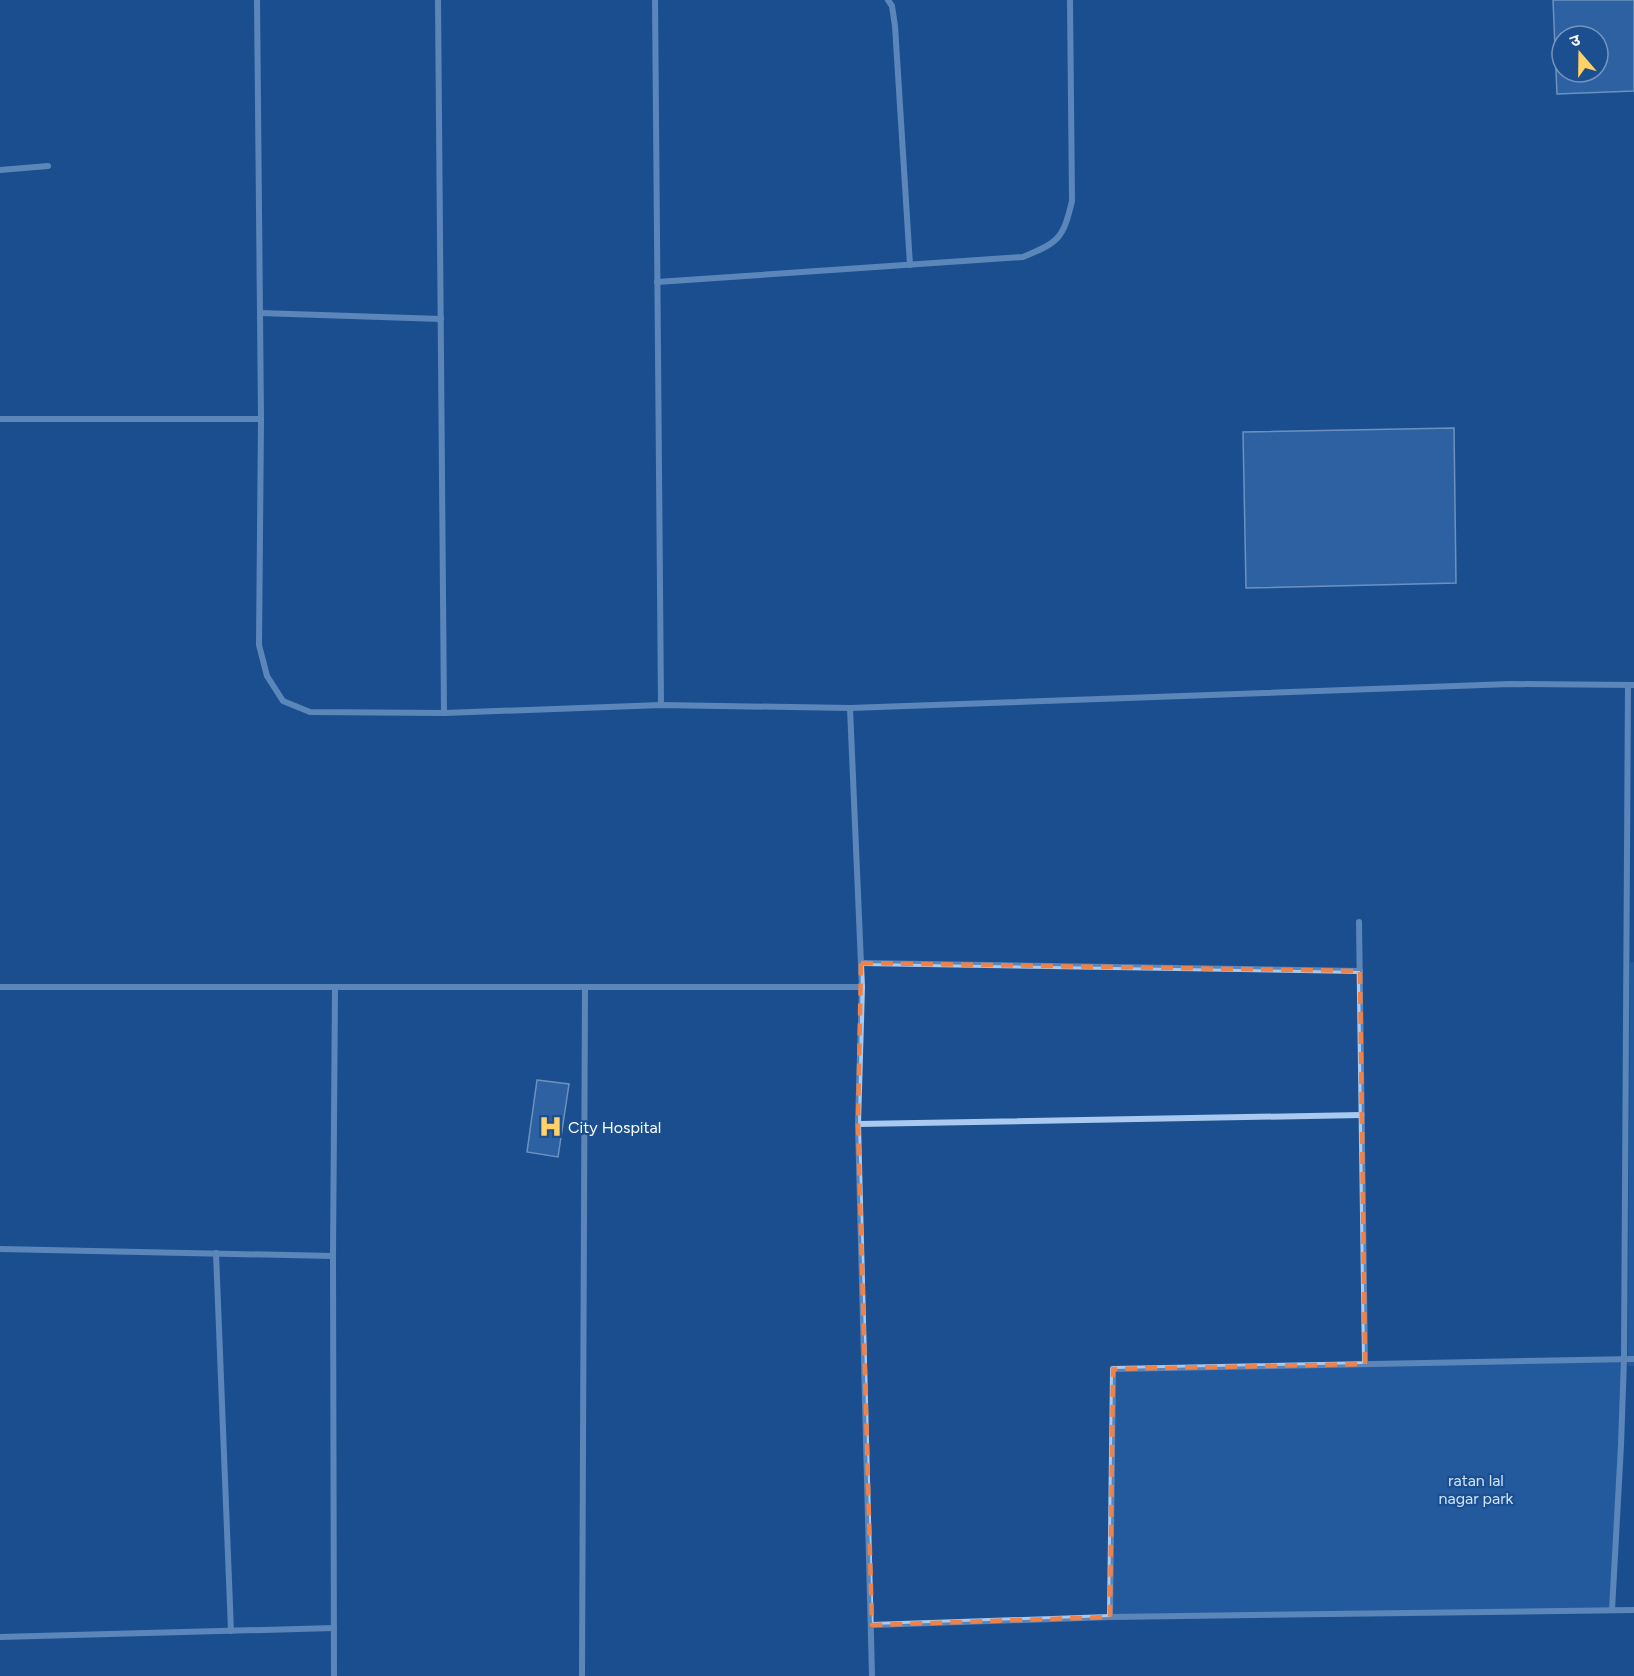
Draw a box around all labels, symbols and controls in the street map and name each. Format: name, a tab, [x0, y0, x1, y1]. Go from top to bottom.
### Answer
north arrow	[1550, 24, 1610, 84]
text: उ	[1567, 30, 1583, 51]
hospital icon: City Hospital	[537, 1114, 563, 1140]
place label: City Hospital	[568, 1118, 661, 1137]
park label: ratan lal nagar park	[1439, 1471, 1514, 1508]

